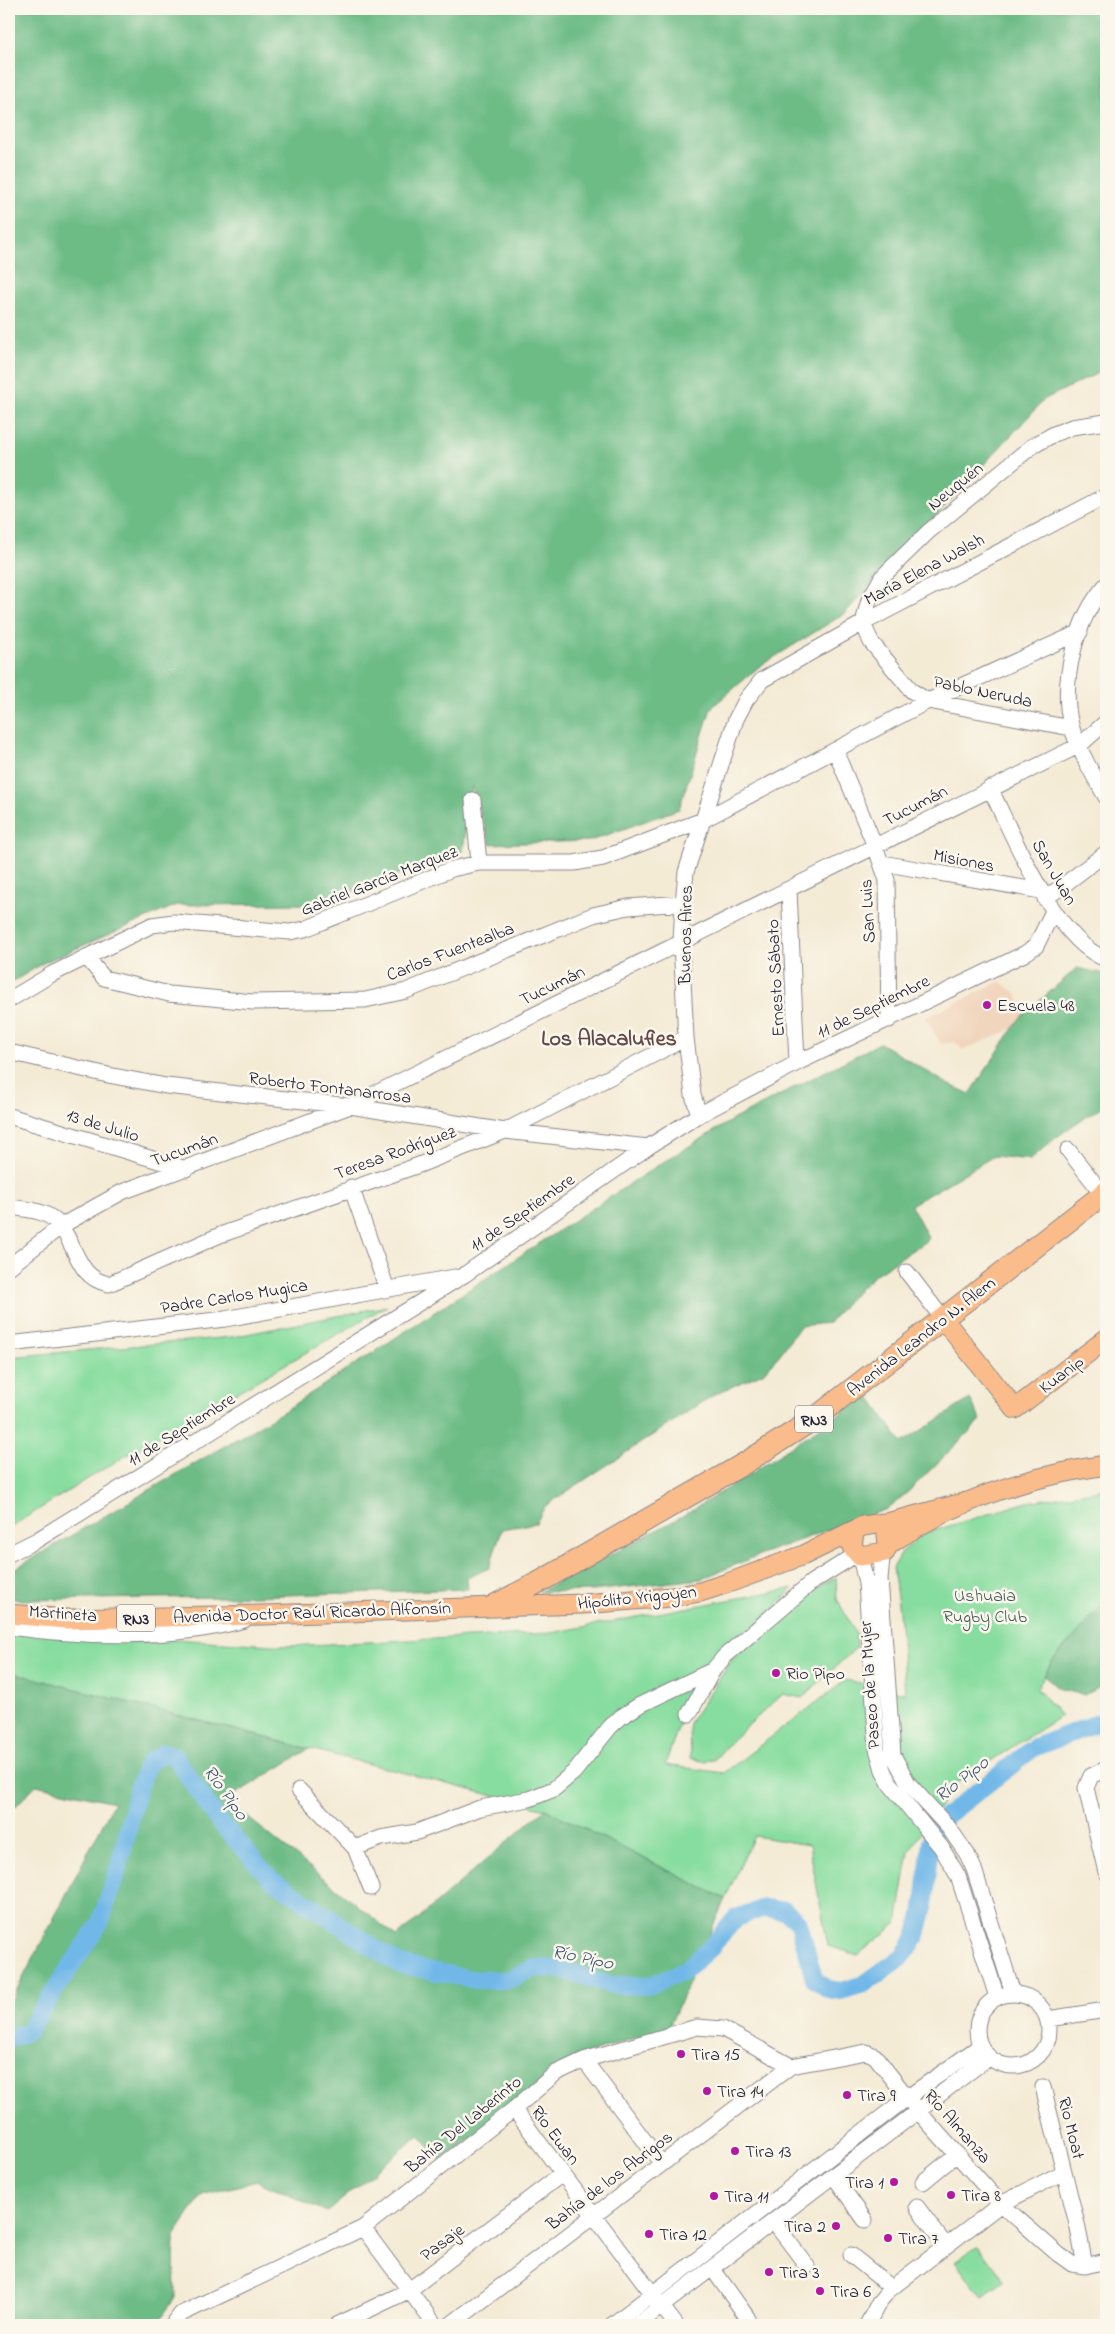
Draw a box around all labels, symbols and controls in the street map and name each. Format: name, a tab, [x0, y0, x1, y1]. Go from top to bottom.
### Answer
street label: Neuquén	[923, 457, 990, 518]
street label: María Elena Walsh	[860, 528, 990, 614]
street label: Pablo Neruda	[931, 670, 1035, 716]
street label: Tucumán	[879, 779, 953, 834]
street label: San Juan	[1024, 835, 1083, 911]
street label: Gabriel García Marquez	[297, 840, 463, 924]
street label: Misiones	[931, 843, 997, 881]
street label: San Luis	[854, 878, 884, 944]
street label: Buenos Aires	[673, 885, 701, 986]
street label: Carlos Fuentealba	[383, 917, 518, 989]
street label: Ernesto Sábato	[761, 918, 793, 1037]
street label: Tucumán	[516, 960, 590, 1014]
street label: 11 de Septiembre	[813, 969, 935, 1046]
place label: Escuela 48	[997, 994, 1075, 1020]
marker: Escuela 48	[981, 999, 993, 1011]
district label: Los Alacalufles	[541, 1024, 677, 1056]
street label: Roberto Fontanarrosa	[247, 1066, 413, 1112]
street label: 13 de Julio	[63, 1104, 142, 1150]
street label: Teresa Rodríguez	[331, 1120, 461, 1189]
street label: Tucumán	[148, 1127, 222, 1175]
street label: 11 de Septiembre	[466, 1167, 582, 1259]
street label: Avenida Leandro N. Alem	[842, 1271, 1002, 1404]
street label: Padre Carlos Mugica	[159, 1273, 310, 1323]
street label: Kuanip	[1034, 1350, 1090, 1401]
street label: 11 de Septiembre	[123, 1387, 242, 1474]
road number: RN3	[795, 1406, 833, 1432]
street label: Hipólito Yrigoyen	[576, 1580, 698, 1619]
park label: Ushuaia Rugby Club	[943, 1584, 1028, 1632]
street label: Avenida Doctor Raúl Ricardo Alfonsín	[173, 1596, 452, 1632]
street label: Martineta	[28, 1600, 98, 1630]
road number: RN3	[117, 1605, 155, 1632]
street label: Paseo de la Mujer	[854, 1619, 888, 1750]
place label: Rio Pipo	[786, 1662, 845, 1688]
marker: Rio Pipo	[770, 1667, 782, 1679]
water label: Río Pipo	[930, 1750, 996, 1810]
water label: Río Pipo	[196, 1760, 255, 1827]
water label: Río Pipo	[549, 1939, 617, 1978]
place label: Tira 15	[691, 2043, 740, 2069]
marker: Tira 15	[675, 2048, 687, 2060]
street label: Bahía Del Laberinto	[399, 2070, 528, 2182]
place label: Tira 14	[717, 2080, 764, 2106]
place label: Tira 9	[857, 2084, 896, 2110]
street label: Río Almanza	[917, 2084, 996, 2170]
marker: Tira 14	[701, 2085, 713, 2097]
marker: Tira 9	[841, 2089, 853, 2101]
street label: Rio Moat	[1050, 2095, 1090, 2162]
street label: Río Ewan	[523, 2101, 585, 2171]
street label: Bahía de los Abrigos	[541, 2125, 680, 2239]
place label: Tira 13	[745, 2140, 792, 2166]
marker: Tira 13	[729, 2145, 741, 2157]
place label: Tira 1	[845, 2171, 884, 2197]
marker: Tira 1	[888, 2176, 900, 2188]
place label: Tira 8	[961, 2184, 1001, 2210]
place label: Tira 11	[724, 2185, 769, 2211]
marker: Tira 8	[945, 2189, 957, 2201]
marker: Tira 11	[708, 2190, 720, 2202]
place label: Tira 2	[784, 2215, 826, 2241]
street label: Pasaje	[416, 2218, 472, 2269]
marker: Tira 2	[830, 2220, 842, 2232]
place label: Tira 12	[659, 2223, 707, 2249]
place label: Tira 7	[898, 2227, 939, 2253]
marker: Tira 12	[643, 2228, 655, 2240]
marker: Tira 7	[882, 2232, 894, 2244]
place label: Tira 3	[779, 2261, 820, 2287]
marker: Tira 3	[763, 2266, 775, 2278]
place label: Tira 6	[830, 2280, 871, 2306]
marker: Tira 6	[814, 2285, 826, 2297]

